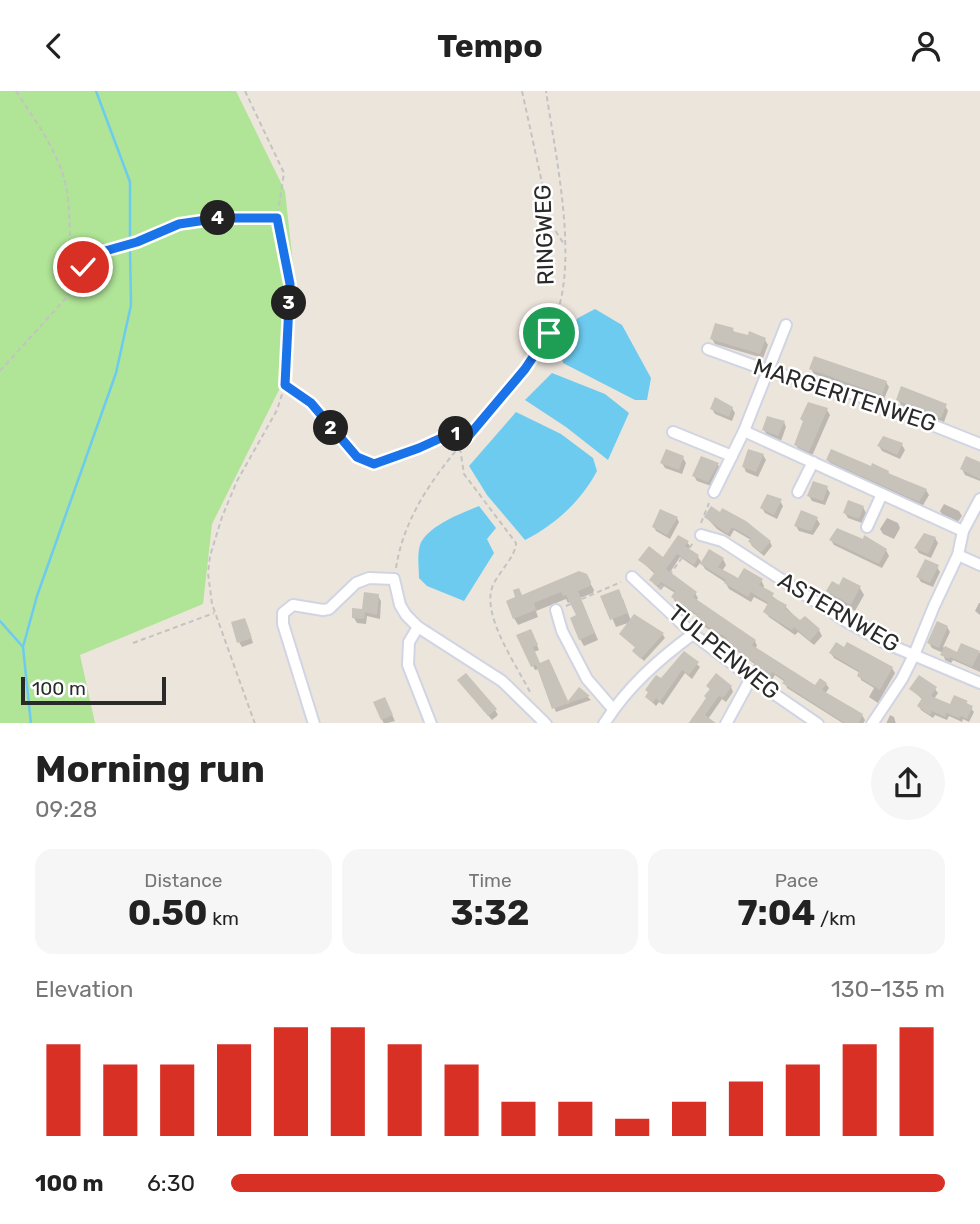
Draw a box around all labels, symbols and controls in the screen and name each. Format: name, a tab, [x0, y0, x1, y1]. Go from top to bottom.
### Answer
icon: back	[35, 27, 73, 65]
text: Tempo	[437, 27, 543, 65]
icon: person	[907, 27, 945, 65]
street label: RINGWEG	[528, 184, 560, 286]
pin: 4	[200, 201, 235, 235]
text: 4	[211, 206, 224, 229]
pin	[53, 237, 113, 297]
icon: check	[64, 248, 102, 286]
pin: 3	[272, 285, 306, 321]
text: 3	[282, 291, 295, 314]
pin	[519, 303, 579, 363]
icon: arrive	[530, 314, 568, 352]
street label: MARGERITENWEG	[750, 352, 940, 438]
pin: 2	[314, 411, 348, 445]
text: 2	[324, 416, 337, 439]
pin: 1	[438, 417, 474, 451]
text: 1	[451, 422, 460, 445]
street label: ASTERNWEG	[773, 566, 905, 658]
street label: TULPENWEG	[663, 599, 785, 705]
scale bar	[21, 675, 166, 706]
text: 100 m	[32, 677, 86, 700]
text: Morning run	[35, 746, 265, 792]
button: share	[871, 746, 945, 820]
text: 09:28	[35, 795, 97, 823]
text: Distance	[144, 869, 222, 892]
text: Time	[468, 869, 512, 892]
text: Pace	[775, 869, 818, 892]
text: 0.50	[128, 892, 208, 934]
text: 3:32	[450, 892, 530, 934]
text: 7:04	[737, 892, 815, 934]
text: km	[208, 907, 239, 930]
text: /km	[815, 907, 856, 930]
text: Elevation	[35, 975, 134, 1003]
text: 130–135 m	[831, 975, 945, 1003]
text: 100 m	[35, 1169, 104, 1197]
text: 6:30	[147, 1169, 195, 1197]

